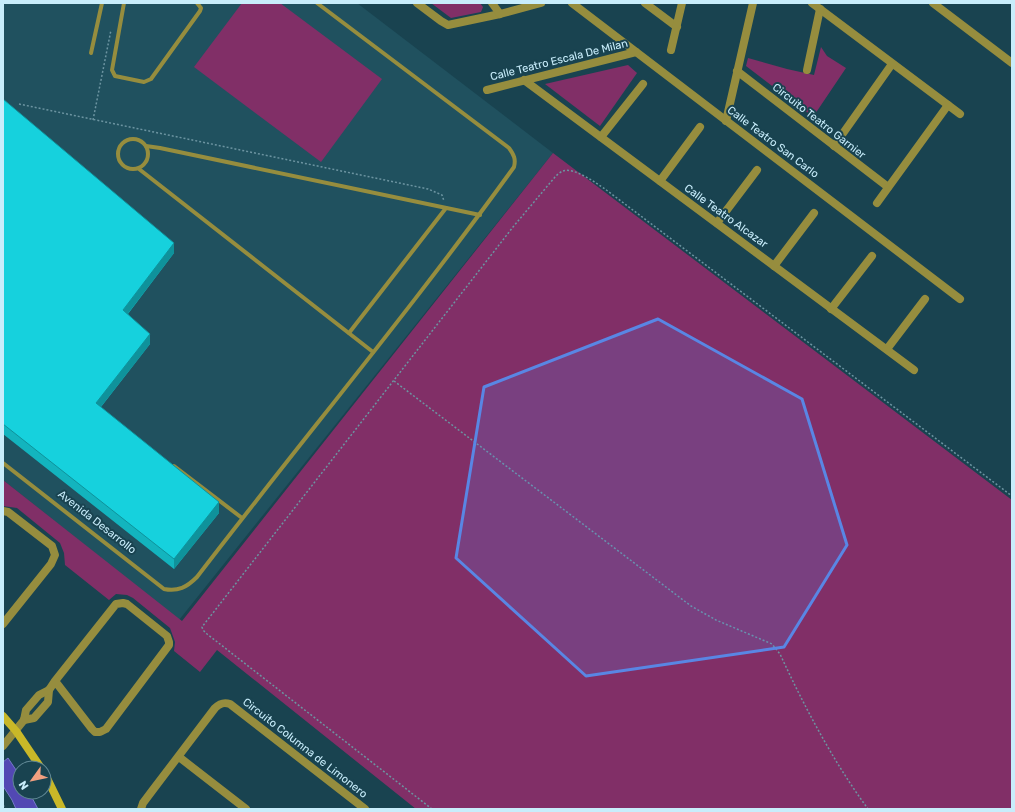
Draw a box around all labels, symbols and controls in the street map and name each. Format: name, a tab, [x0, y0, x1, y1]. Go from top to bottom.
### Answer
street label: Calle Teatro Escala De Milan	[489, 37, 629, 83]
street label: Circuito Teatro Garnier	[770, 81, 869, 162]
street label: Calle Teatro San Carlo	[725, 103, 821, 181]
street label: Calle Teatro Alcazar	[682, 181, 771, 251]
street label: Avenida Desarrollo	[55, 488, 139, 556]
street label: Circuito Columna de Limonero	[240, 695, 370, 801]
north arrow	[12, 760, 52, 800]
text: N	[16, 778, 32, 792]

